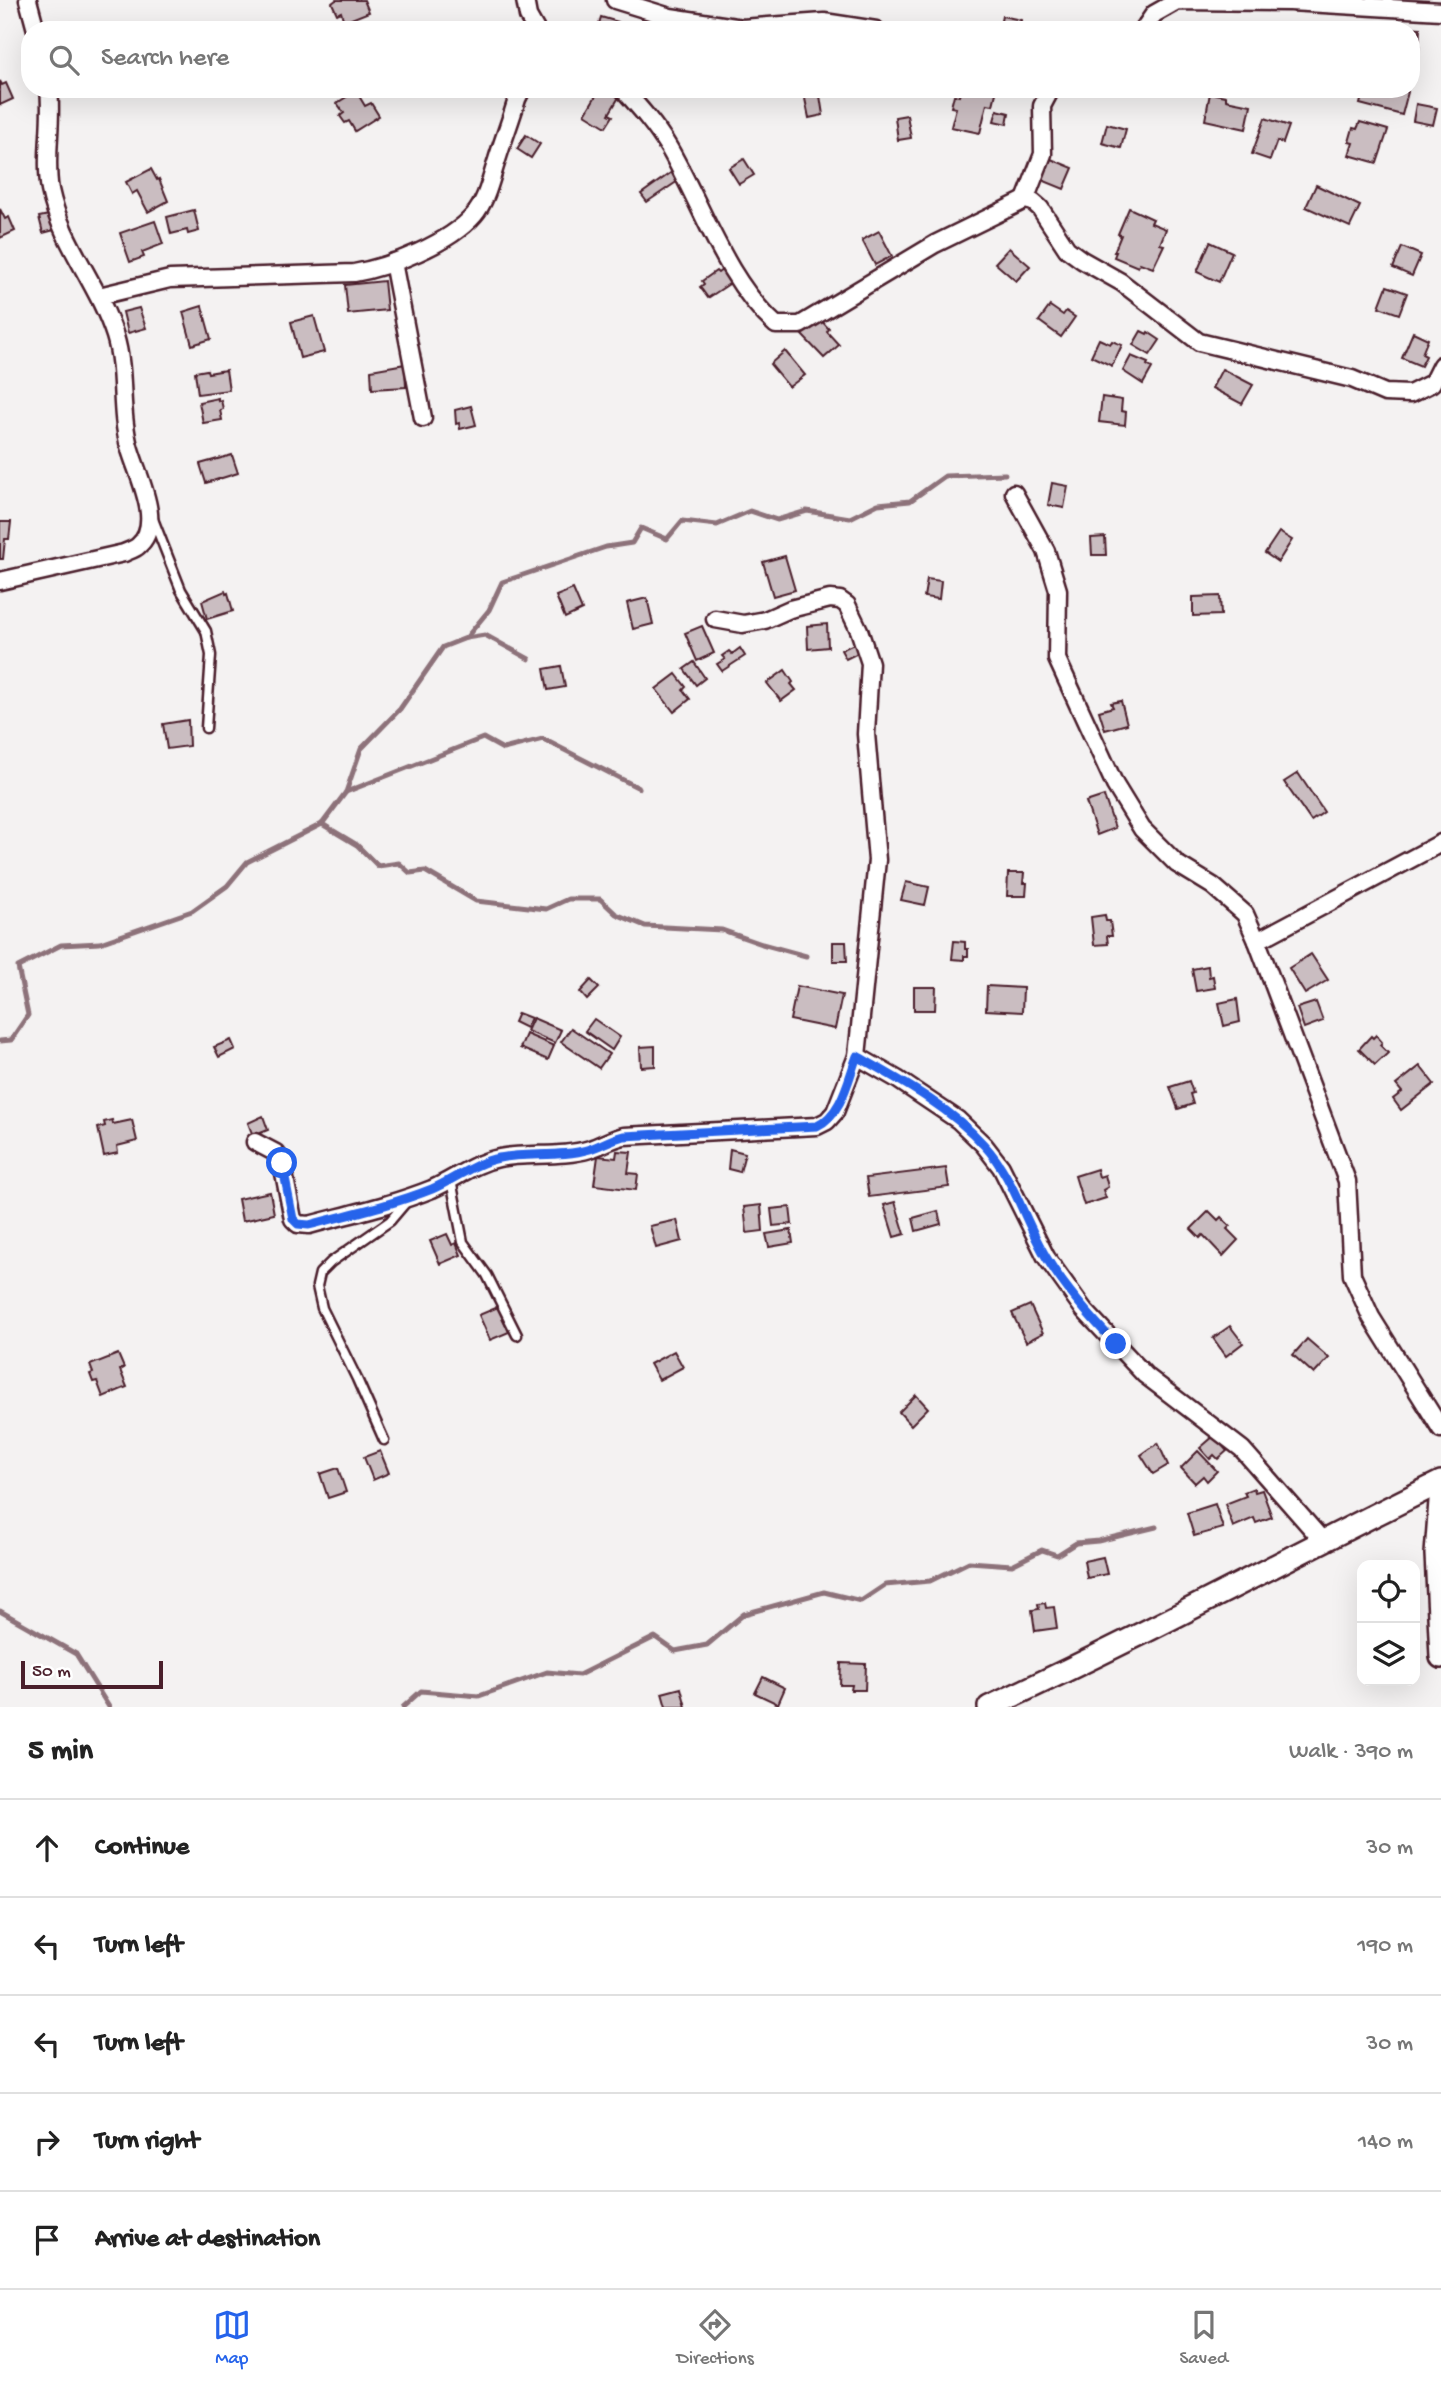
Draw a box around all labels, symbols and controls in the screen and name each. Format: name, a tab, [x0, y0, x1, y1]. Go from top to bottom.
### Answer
search box	[21, 21, 1420, 98]
icon: search	[45, 41, 83, 79]
text: Search here	[101, 44, 229, 75]
route start	[266, 1147, 297, 1178]
route end	[1100, 1328, 1131, 1359]
map controls	[1357, 1560, 1420, 1686]
button: locate	[1357, 1560, 1420, 1623]
button: layers	[1357, 1623, 1420, 1686]
scale bar	[21, 1658, 163, 1690]
text: 50 m	[32, 1661, 71, 1684]
text: 5 min	[28, 1735, 93, 1770]
text: Walk · 390 m	[1289, 1739, 1413, 1766]
icon: ahead	[28, 1829, 66, 1867]
text: Continue	[95, 1833, 189, 1864]
text: 30 m	[1366, 1835, 1413, 1862]
icon: left	[28, 1927, 66, 1965]
text: Turn left	[95, 1931, 183, 1962]
text: 190 m	[1357, 1933, 1413, 1960]
icon: left	[28, 2025, 66, 2063]
text: Turn left	[95, 2029, 183, 2060]
text: 30 m	[1366, 2031, 1413, 2058]
icon: right	[28, 2123, 66, 2161]
text: Turn right	[95, 2127, 199, 2158]
text: 140 m	[1358, 2129, 1413, 2156]
icon: arrive	[28, 2221, 66, 2259]
text: Arrive at destination	[95, 2225, 320, 2256]
tab: Map	[213, 2306, 251, 2371]
tab: Directions	[677, 2306, 754, 2371]
tab: Saved	[1179, 2306, 1228, 2371]

